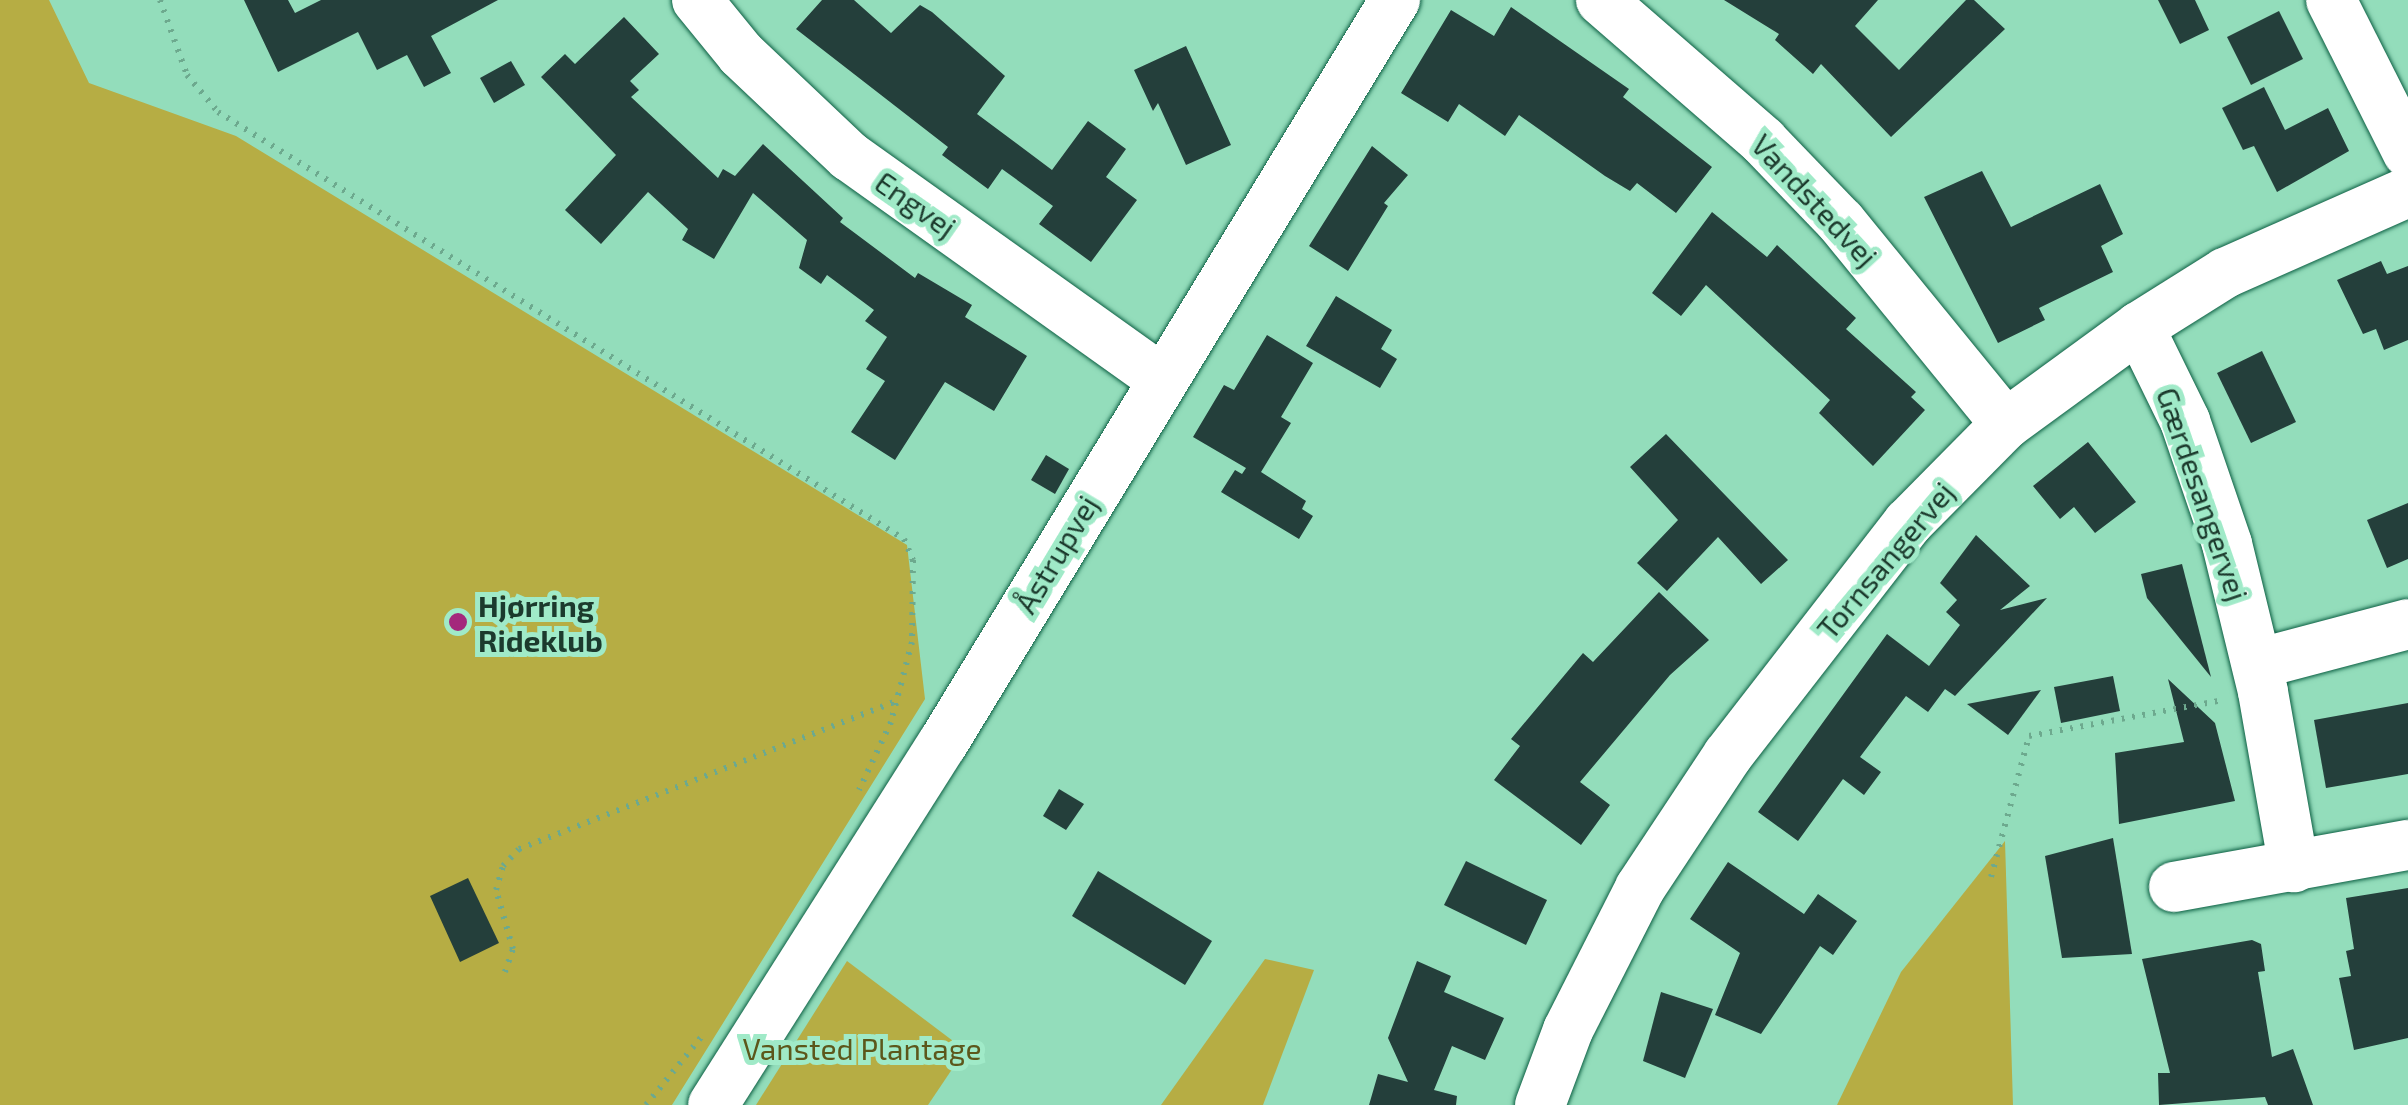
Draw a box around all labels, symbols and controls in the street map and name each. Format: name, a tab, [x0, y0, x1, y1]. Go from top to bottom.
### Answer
street label: Vandstedvej	[1745, 126, 1885, 274]
street label: Engvej	[869, 163, 963, 245]
street label: Gærdesangervej	[2150, 383, 2256, 605]
street label: Tornsangervej	[1809, 474, 1961, 646]
street label: Åstrupvej	[1007, 489, 1105, 619]
place label: Hjørring Rideklub	[478, 587, 603, 658]
marker: Hjørring Rideklub	[447, 611, 469, 633]
park label: Vansted Plantage	[742, 1030, 982, 1066]

